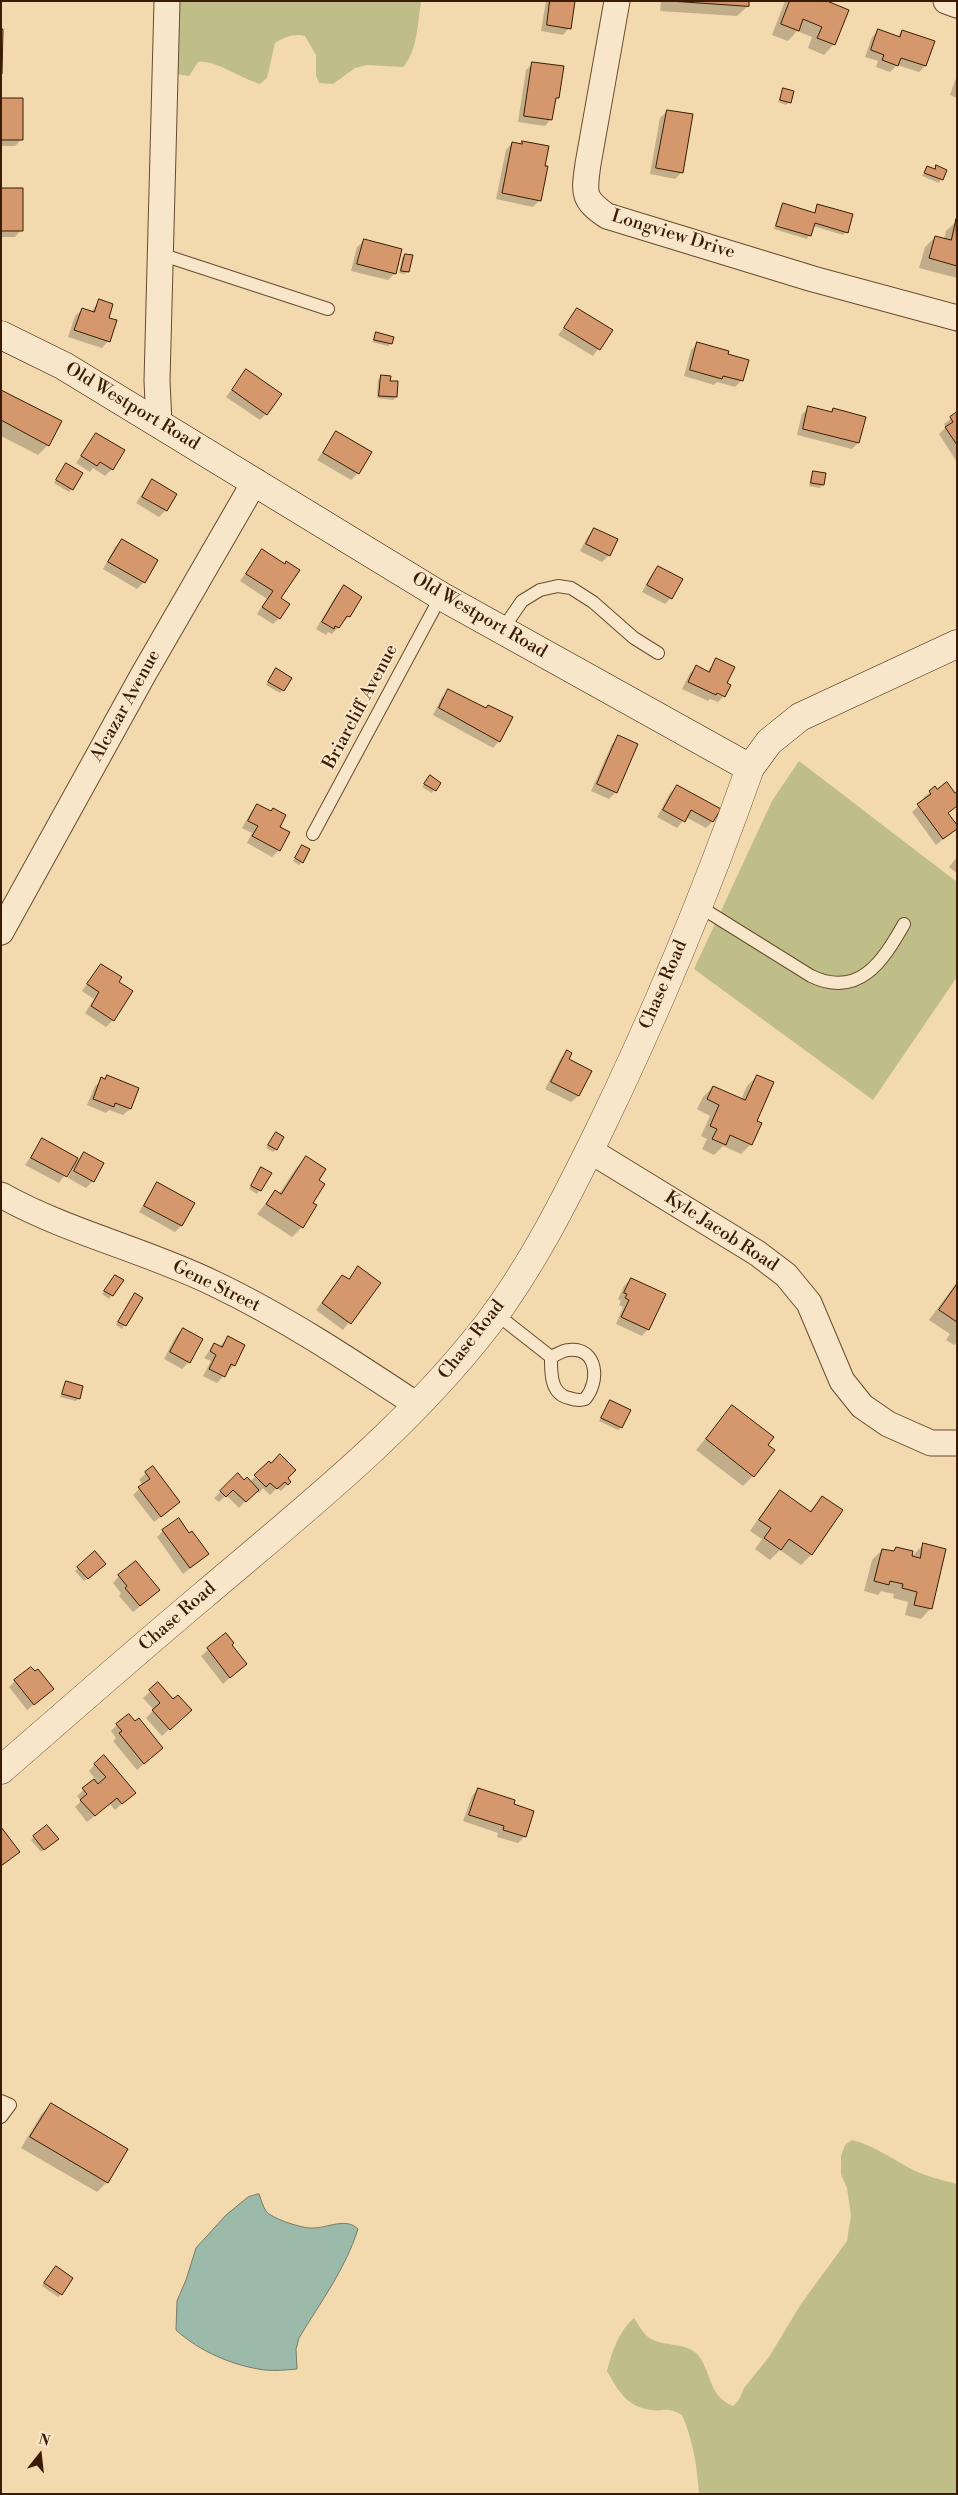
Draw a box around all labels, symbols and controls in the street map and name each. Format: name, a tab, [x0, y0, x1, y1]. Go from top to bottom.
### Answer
street label: Longview Drive	[609, 206, 737, 264]
street label: Old Westport Road	[61, 358, 203, 456]
street label: Old Westport Road	[408, 568, 550, 664]
street label: Briarcliff Avenue	[319, 641, 403, 773]
street label: Alcazar Avenue	[86, 646, 166, 766]
street label: Chase Road	[636, 937, 692, 1033]
street label: Kyle Jacob Road	[660, 1187, 782, 1277]
street label: Gene Street	[169, 1257, 263, 1317]
street label: Chase Road	[434, 1296, 510, 1384]
street label: Chase Road	[135, 1578, 221, 1656]
north arrow	[15, 2430, 65, 2480]
text: N	[36, 2430, 52, 2451]

